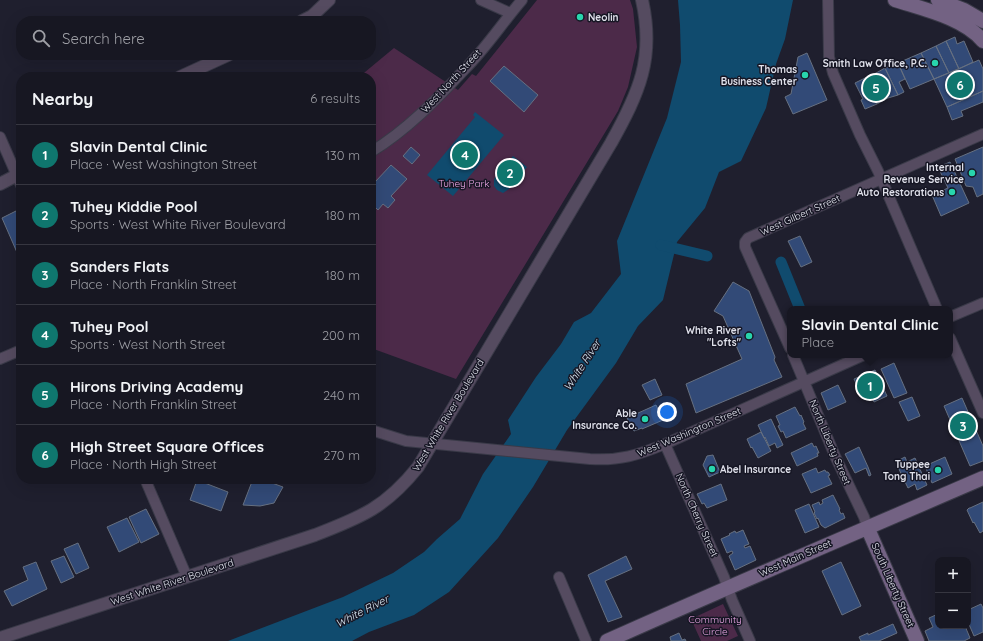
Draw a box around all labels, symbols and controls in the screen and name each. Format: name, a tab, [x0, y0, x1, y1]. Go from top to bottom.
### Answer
place label: Neolin	[588, 11, 619, 24]
marker: Neolin	[575, 12, 585, 22]
search box	[16, 16, 376, 60]
icon: search	[30, 27, 52, 49]
text: Search here	[62, 29, 145, 48]
street label: West North Street	[418, 46, 484, 116]
place label: Smith Law Office, P.C.	[823, 57, 927, 70]
marker: Smith Law Office, P.C.	[930, 58, 940, 68]
place label: Thomas Business Center	[721, 63, 798, 88]
marker: Thomas Business Center	[800, 70, 810, 80]
pin: 6	[947, 70, 973, 100]
pin: 5	[863, 73, 889, 103]
text: Nearby	[32, 88, 93, 109]
text: 6 results	[310, 90, 360, 106]
text: Slavin Dental Clinic	[70, 137, 207, 156]
pin: 4	[452, 140, 478, 170]
text: 1	[42, 147, 48, 163]
text: 130 m	[325, 147, 360, 163]
text: Place · West Washington Street	[70, 156, 257, 172]
pin: 2	[497, 158, 523, 188]
place label: Internal Revenue Service	[884, 161, 964, 186]
marker: Internal Revenue Service	[967, 168, 977, 178]
park label: Tuhey Park	[438, 177, 490, 190]
place label: Auto Restorations	[857, 186, 944, 199]
marker: Auto Restorations	[947, 187, 957, 197]
street label: West Gilbert Street	[758, 191, 843, 239]
text: Tuhey Kiddie Pool	[70, 197, 197, 216]
text: 2	[41, 207, 49, 223]
text: 180 m	[325, 207, 360, 223]
text: Sports · West White River Boulevard	[70, 216, 286, 232]
text: Sanders Flats	[70, 257, 169, 276]
text: 3	[42, 267, 48, 283]
text: 180 m	[325, 267, 360, 283]
text: Place · North Franklin Street	[70, 276, 237, 292]
popup	[787, 306, 953, 358]
text: Slavin Dental Clinic	[801, 315, 939, 334]
text: Tuhey Pool	[70, 317, 149, 336]
place label: White River "Lofts"	[686, 324, 742, 349]
text: 4	[41, 327, 49, 343]
text: 200 m	[322, 327, 360, 343]
marker: White River "Lofts"	[744, 331, 754, 341]
text: Place	[801, 334, 834, 350]
water label: White River	[560, 335, 605, 393]
text: Sports · West North Street	[70, 336, 225, 352]
street label: West White River Boulevard	[409, 357, 487, 473]
pin: 1	[857, 371, 883, 401]
text: Hirons Driving Academy	[70, 377, 243, 396]
text: 5	[41, 387, 49, 403]
text: 240 m	[323, 387, 360, 403]
text: Place · North Franklin Street	[70, 396, 237, 412]
street label: North Liberty Street	[806, 398, 854, 487]
your location	[657, 402, 677, 422]
street label: West Washington Street	[635, 404, 743, 460]
place label: Able Insurance Co.	[572, 407, 637, 432]
pin: 3	[950, 411, 976, 441]
marker: Able Insurance Co.	[640, 414, 650, 424]
text: High Street Square Offices	[70, 437, 264, 456]
text: 6	[41, 447, 49, 463]
text: 270 m	[323, 447, 360, 463]
text: Place · North High Street	[70, 456, 217, 472]
place label: Tuppee Tong Thai	[883, 458, 930, 483]
place label: Abel Insurance	[720, 463, 791, 476]
marker: Abel Insurance	[707, 464, 717, 474]
marker: Tuppee Tong Thai	[933, 465, 943, 475]
street label: North Cherry Street	[673, 471, 722, 559]
street label: West Main Street	[757, 536, 834, 580]
street label: South Liberty Street	[868, 541, 918, 630]
street label: West White River Boulevard	[109, 556, 235, 608]
map controls	[935, 557, 971, 629]
button: +	[935, 557, 971, 593]
water label: White River	[333, 591, 393, 630]
button: −	[935, 593, 971, 629]
park label: Community Circle	[688, 613, 742, 638]

